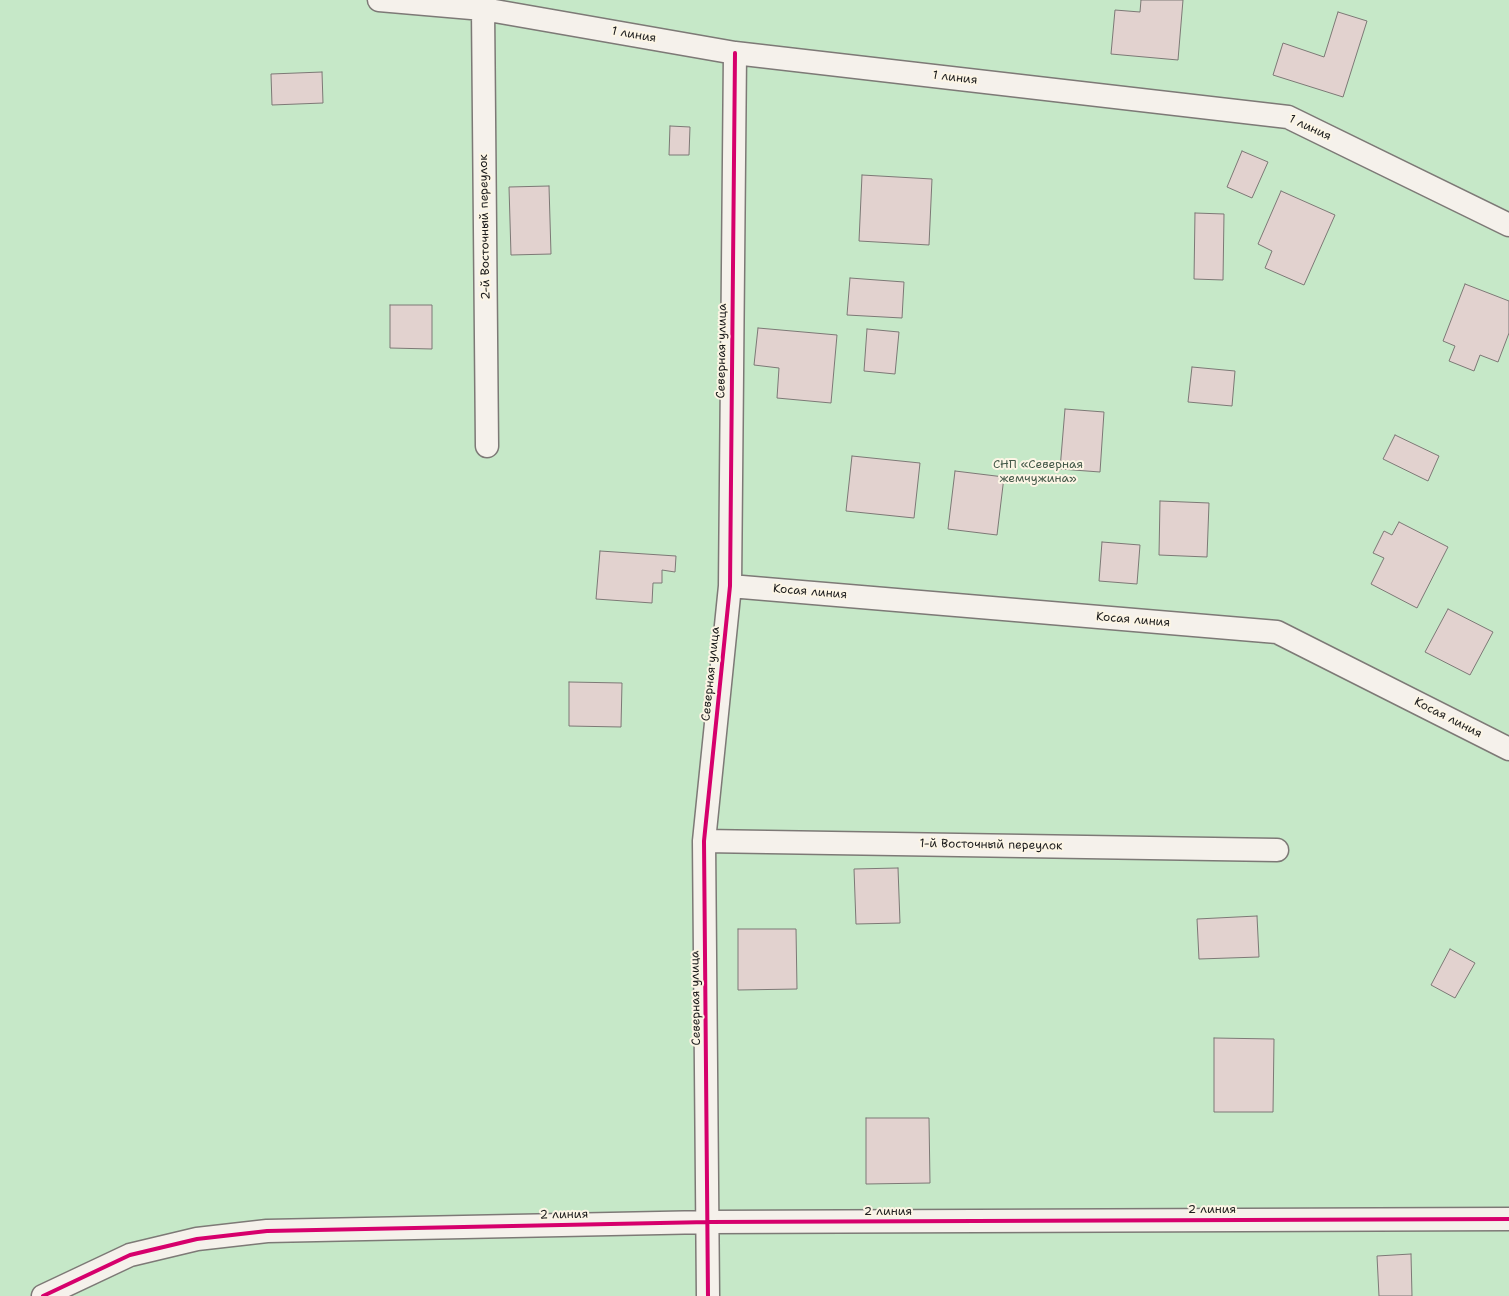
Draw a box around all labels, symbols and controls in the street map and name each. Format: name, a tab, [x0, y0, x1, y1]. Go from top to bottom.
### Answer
street label: 1 линия	[611, 24, 657, 46]
street label: 1 линия	[932, 68, 978, 88]
street label: 1 линия	[1287, 112, 1333, 144]
street label: 2-й Восточный переулок	[477, 154, 493, 300]
street label: Северная улица	[714, 303, 730, 399]
park label: СНП «Северная жемчужина»	[993, 458, 1083, 486]
street label: Косая линия	[772, 582, 848, 602]
street label: Косая линия	[1095, 610, 1171, 630]
street label: Северная улица	[699, 626, 723, 722]
street label: Косая линия	[1412, 695, 1484, 741]
street label: 1-й Восточный переулок	[920, 837, 1062, 853]
street label: Северная улица	[688, 950, 704, 1046]
street label: 2 линия	[1188, 1203, 1236, 1217]
street label: 2 линия	[864, 1205, 912, 1219]
street label: 2 линия	[540, 1207, 588, 1223]

